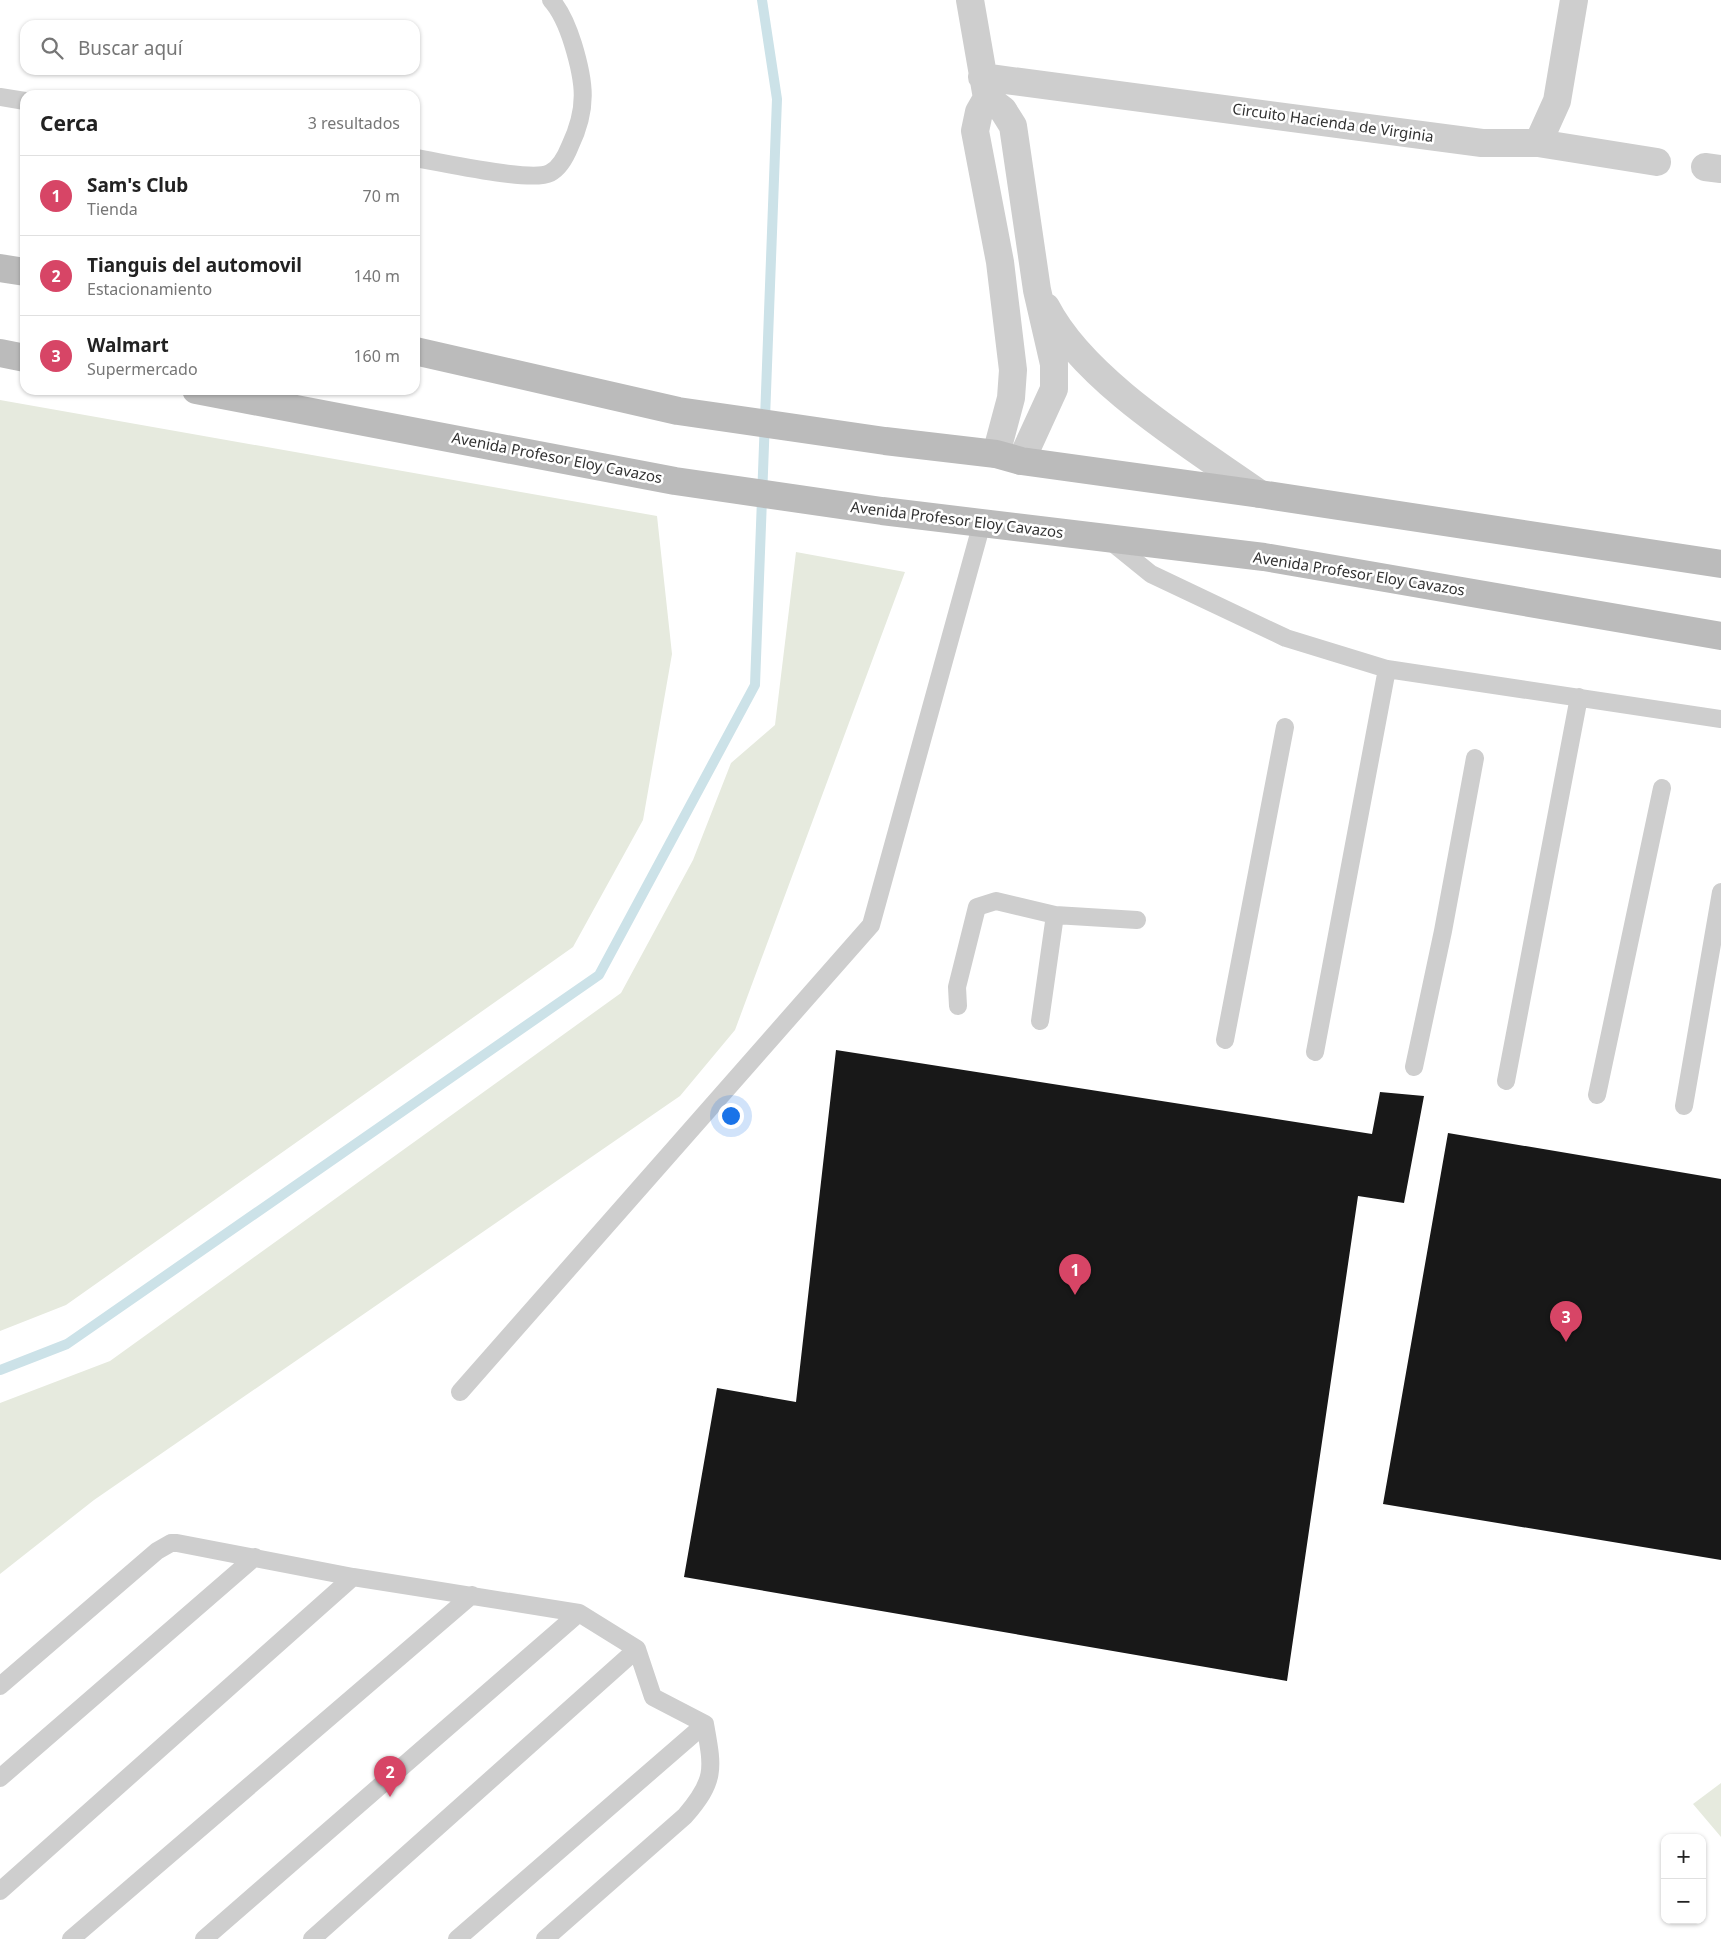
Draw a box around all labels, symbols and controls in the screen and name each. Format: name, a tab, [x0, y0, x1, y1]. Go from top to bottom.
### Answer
search box	[20, 20, 420, 75]
icon: search	[38, 34, 66, 62]
text: Buscar aquí	[78, 35, 183, 61]
street label: Circuito Hacienda de Virginia	[1231, 98, 1435, 146]
text: Cerca	[40, 109, 98, 137]
text: 3 resultados	[308, 112, 400, 134]
text: Sam's Club	[87, 172, 188, 198]
text: 1	[51, 185, 61, 207]
text: 70 m	[363, 185, 400, 207]
text: Tienda	[87, 198, 138, 220]
text: Tianguis del automovil	[87, 252, 302, 278]
text: 2	[51, 265, 61, 287]
text: 140 m	[353, 265, 400, 287]
text: Estacionamiento	[87, 278, 212, 300]
text: Walmart	[87, 332, 169, 358]
text: 3	[51, 345, 61, 367]
text: 160 m	[353, 345, 400, 367]
text: Supermercado	[87, 358, 198, 380]
street label: Avenida Profesor Eloy Cavazos	[450, 427, 664, 487]
street label: Avenida Profesor Eloy Cavazos	[850, 496, 1065, 542]
street label: Avenida Profesor Eloy Cavazos	[1252, 546, 1466, 600]
your location	[718, 1103, 744, 1129]
pin: 1	[1059, 1254, 1091, 1295]
pin: 3	[1550, 1301, 1582, 1342]
pin: 2	[374, 1756, 406, 1797]
map controls	[1661, 1834, 1706, 1924]
button: +	[1661, 1834, 1706, 1879]
button: −	[1661, 1879, 1706, 1924]

